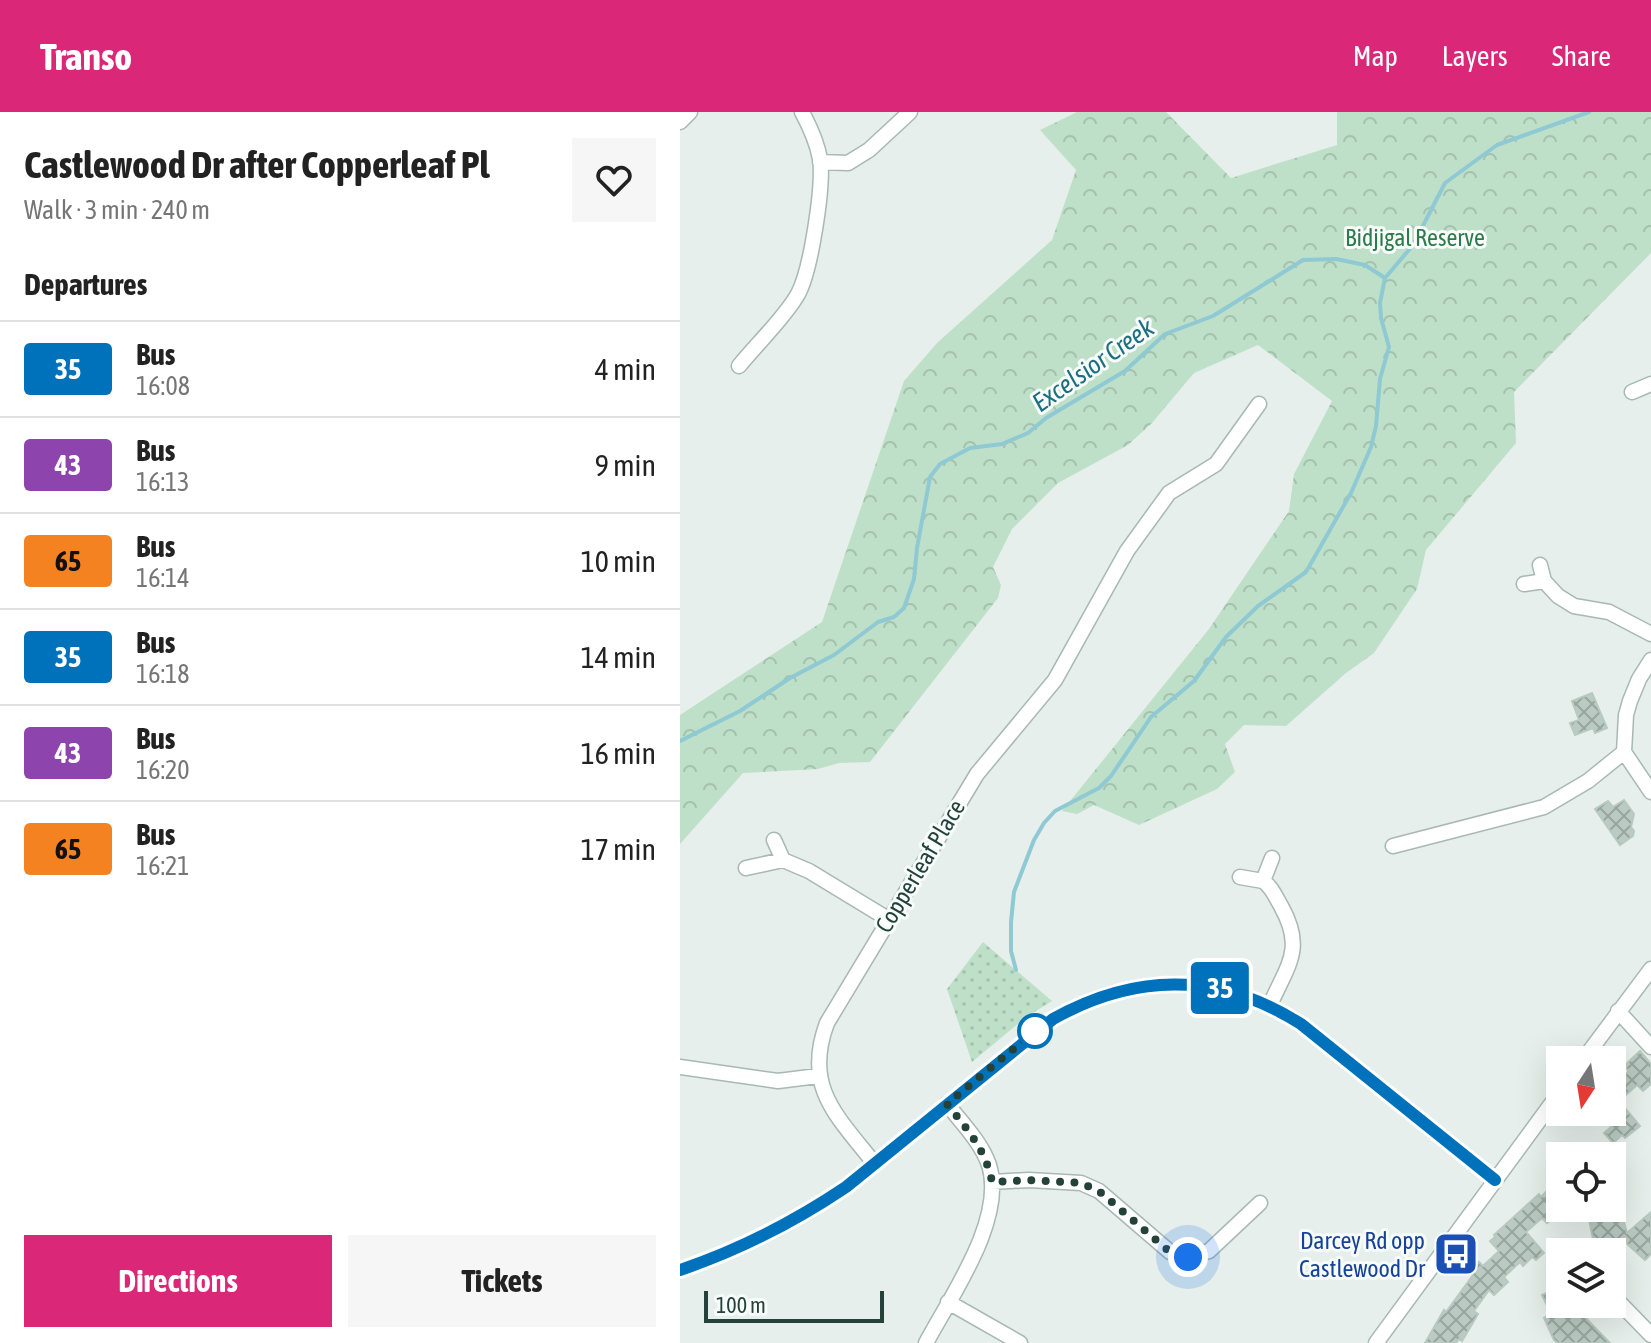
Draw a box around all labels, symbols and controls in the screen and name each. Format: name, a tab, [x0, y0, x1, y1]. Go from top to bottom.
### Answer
text: Transo	[40, 35, 132, 78]
text: Map	[1353, 40, 1398, 72]
text: Layers	[1442, 40, 1508, 72]
text: Share	[1552, 40, 1611, 72]
button: heart	[572, 138, 656, 222]
text: Castlewood Dr after Copperleaf Pl	[24, 143, 489, 186]
text: Walk · 3 min · 240 m	[24, 195, 210, 225]
park label: Bidjigal Reserve	[1345, 224, 1485, 251]
text: Departures	[24, 267, 147, 301]
water label: Excelsior Creek	[1026, 312, 1160, 418]
text: Bus	[136, 337, 175, 371]
text: 4 min	[595, 352, 656, 386]
text: 35	[55, 353, 81, 385]
text: 16:08	[136, 371, 190, 401]
text: Bus	[136, 433, 175, 467]
text: 9 min	[595, 448, 656, 482]
text: 43	[55, 449, 81, 481]
text: 16:13	[136, 467, 190, 497]
text: Bus	[136, 529, 175, 563]
text: 10 min	[581, 544, 656, 578]
text: 65	[55, 545, 81, 577]
text: 16:14	[136, 563, 190, 593]
text: Bus	[136, 625, 175, 659]
text: 14 min	[581, 640, 656, 674]
text: 35	[55, 641, 81, 673]
text: 16:18	[136, 659, 190, 689]
text: Bus	[136, 721, 175, 755]
text: 16 min	[581, 736, 656, 770]
text: 43	[55, 737, 81, 769]
text: 16:20	[136, 755, 190, 785]
street label: Copperleaf Place	[870, 795, 970, 937]
text: Bus	[136, 817, 175, 851]
text: 17 min	[581, 832, 656, 866]
text: 65	[55, 833, 81, 865]
text: 16:21	[136, 851, 190, 881]
line badge: 35	[1184, 962, 1256, 1014]
text: 35	[1207, 972, 1233, 1004]
unlabelled marker	[1018, 1014, 1052, 1048]
north arrow	[1546, 1046, 1626, 1126]
map controls	[1546, 1046, 1626, 1318]
button: locate	[1546, 1142, 1626, 1222]
place label: Darcey Rd opp Castlewood Dr	[1299, 1227, 1426, 1282]
bus stop icon: Darcey Rd opp Castlewood Dr	[1432, 1230, 1480, 1278]
button: Directions	[24, 1235, 332, 1327]
button: Tickets	[348, 1235, 656, 1327]
your location	[1168, 1237, 1208, 1277]
button: layers	[1546, 1238, 1626, 1318]
scale bar	[704, 1287, 884, 1323]
text: 100 m	[716, 1292, 766, 1318]

